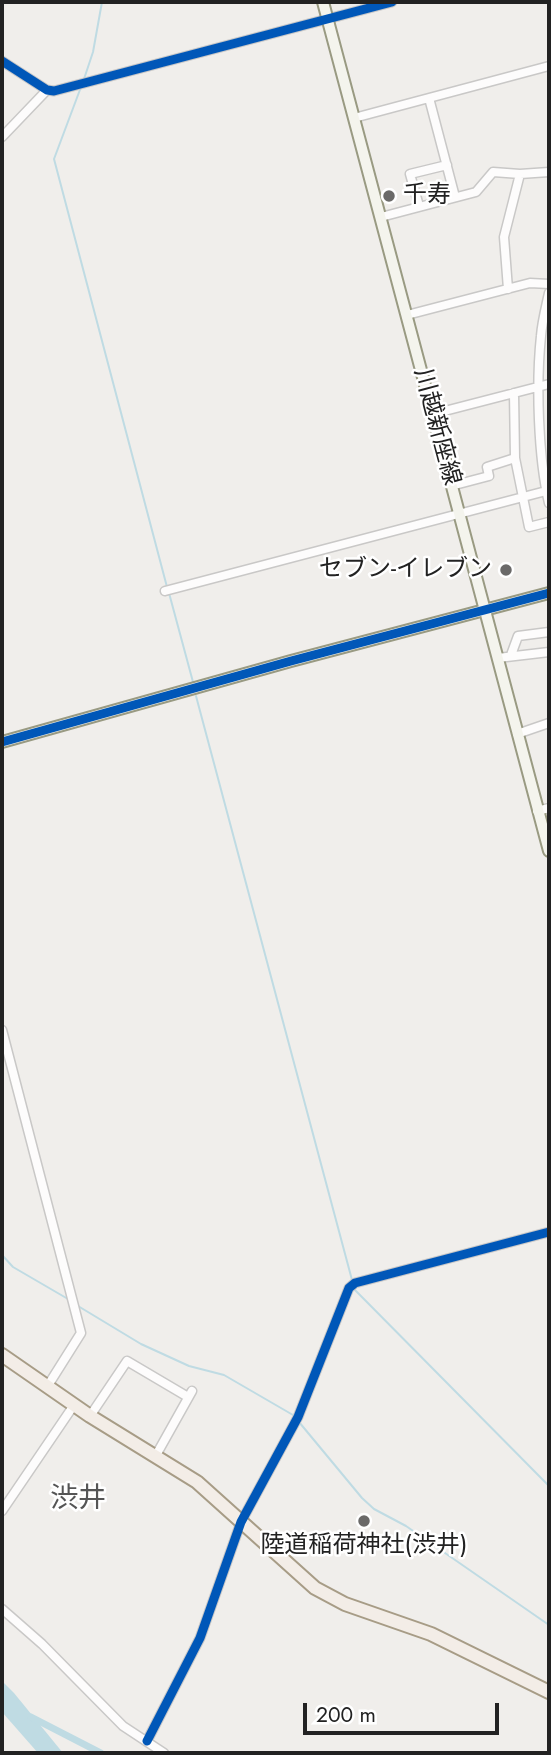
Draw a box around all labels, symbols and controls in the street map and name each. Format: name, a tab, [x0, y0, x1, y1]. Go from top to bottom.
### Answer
place label: 千寿	[403, 182, 451, 210]
marker: 千寿	[381, 188, 397, 204]
street label: 川越新座線	[407, 365, 465, 489]
place label: セブン-イレブン	[319, 556, 492, 584]
marker: セブン-イレブン	[498, 562, 514, 578]
district label: 渋井	[50, 1483, 106, 1517]
marker: 陸道稲荷神社(渋井)	[356, 1513, 372, 1529]
place label: 陸道稲荷神社(渋井)	[261, 1532, 467, 1560]
scale bar	[306, 1688, 502, 1732]
text: 200 m	[316, 1700, 376, 1730]

